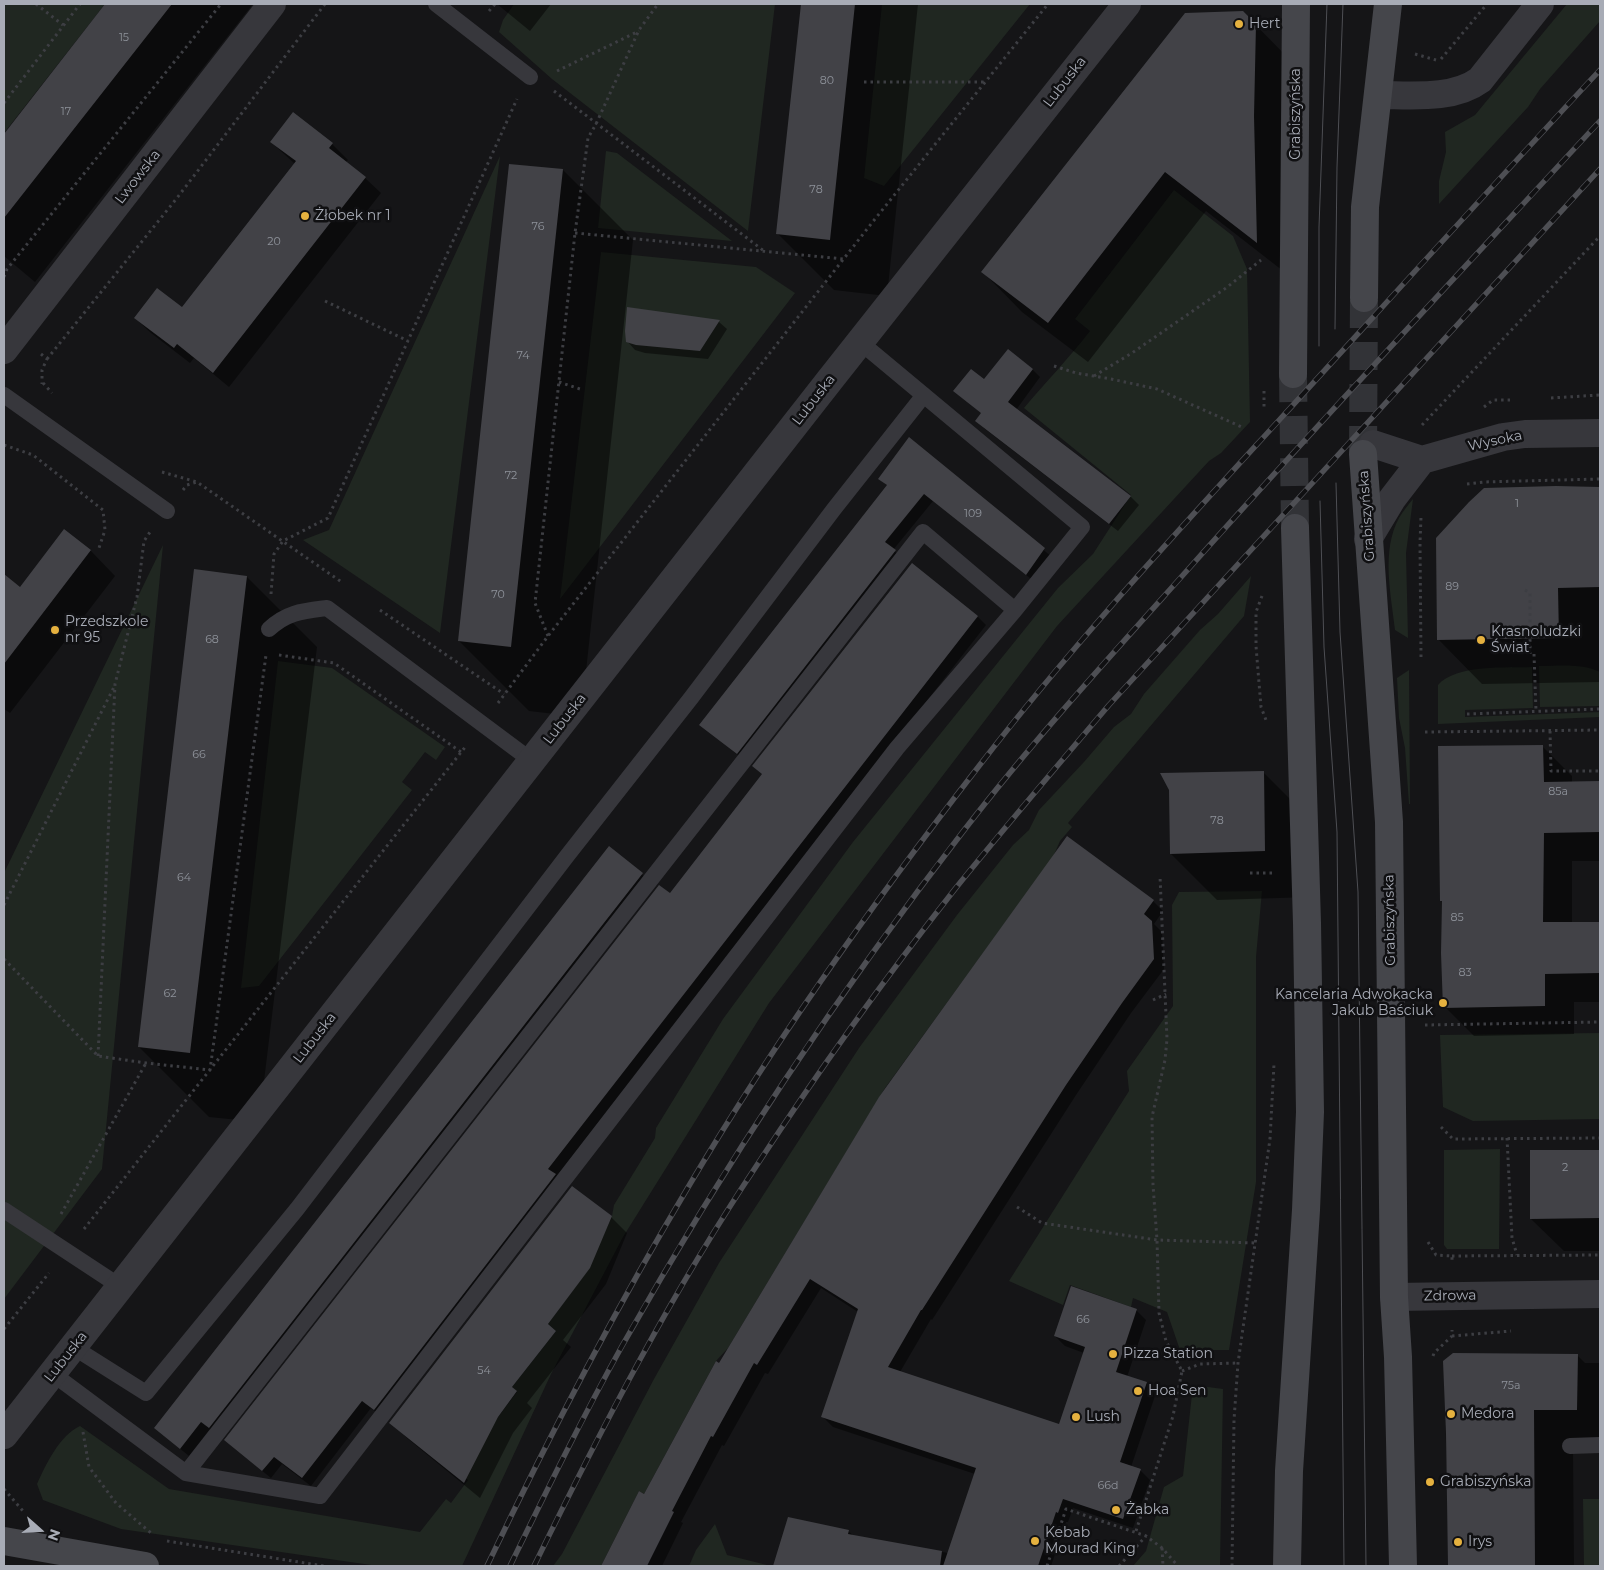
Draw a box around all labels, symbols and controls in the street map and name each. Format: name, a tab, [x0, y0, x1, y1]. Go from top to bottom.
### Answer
place label: Hert	[1249, 16, 1280, 32]
marker: Hert	[1233, 18, 1245, 30]
house number: 15	[119, 31, 129, 45]
street label: Lubuska	[1040, 53, 1090, 111]
street label: Grabiszyńska	[1288, 68, 1304, 160]
house number: 80	[820, 74, 834, 88]
house number: 17	[61, 105, 71, 119]
street label: Lwowska	[112, 147, 164, 207]
house number: 78	[809, 183, 823, 197]
place label: Żłobek nr 1	[315, 208, 391, 224]
marker: Żłobek nr 1	[299, 210, 311, 222]
house number: 76	[532, 220, 544, 234]
house number: 20	[267, 235, 281, 249]
house number: 74	[516, 349, 530, 363]
street label: Lubuska	[789, 371, 839, 429]
street label: Wysoka	[1466, 427, 1524, 455]
house number: 72	[505, 469, 517, 483]
street label: Grabiszyńska	[1355, 470, 1379, 562]
house number: 1	[1515, 497, 1519, 511]
house number: 109	[964, 507, 982, 521]
house number: 89	[1445, 580, 1459, 594]
house number: 70	[491, 588, 505, 602]
place label: Przedszkole nr 95	[65, 614, 148, 646]
marker: Przedszkole nr 95	[49, 624, 61, 636]
place label: Krasnoludzki Świat	[1491, 624, 1581, 656]
house number: 68	[205, 633, 219, 647]
marker: Krasnoludzki Świat	[1475, 634, 1487, 646]
street label: Lubuska	[540, 690, 590, 748]
house number: 66	[192, 748, 206, 762]
house number: 85a	[1548, 785, 1568, 799]
house number: 78	[1210, 814, 1224, 828]
house number: 64	[177, 871, 191, 885]
street label: Grabiszyńska	[1381, 874, 1399, 966]
house number: 85	[1450, 911, 1464, 925]
house number: 83	[1458, 966, 1472, 980]
house number: 62	[164, 987, 176, 1001]
place label: Kancelaria Adwokacka Jakub Baściuk	[1275, 987, 1433, 1020]
marker: Kancelaria Adwokacka Jakub Baściuk	[1437, 997, 1449, 1009]
street label: Lubuska	[290, 1009, 340, 1067]
house number: 2	[1562, 1161, 1568, 1175]
street label: Zdrowa	[1424, 1287, 1476, 1305]
house number: 66	[1076, 1313, 1090, 1327]
street label: Lubuska	[41, 1328, 91, 1386]
place label: Pizza Station	[1123, 1346, 1213, 1362]
marker: Pizza Station	[1107, 1348, 1119, 1360]
house number: 54	[477, 1364, 491, 1378]
house number: 75a	[1502, 1379, 1520, 1393]
place label: Hoa Sen	[1148, 1383, 1207, 1399]
marker: Hoa Sen	[1132, 1385, 1144, 1397]
place label: Medora	[1461, 1406, 1514, 1422]
marker: Medora	[1445, 1408, 1457, 1420]
place label: Lush	[1086, 1409, 1120, 1425]
marker: Lush	[1070, 1411, 1082, 1423]
place label: Grabiszyńska	[1440, 1474, 1532, 1490]
marker: Grabiszyńska	[1424, 1476, 1436, 1488]
house number: 66d	[1098, 1479, 1118, 1493]
place label: Żabka	[1126, 1502, 1169, 1518]
marker: Żabka	[1110, 1504, 1122, 1516]
north arrow	[15, 1505, 65, 1555]
place label: Kebab Mourad King	[1045, 1525, 1136, 1558]
text: N	[44, 1527, 65, 1543]
place label: Irys	[1468, 1534, 1492, 1550]
marker: Kebab Mourad King	[1029, 1535, 1041, 1547]
marker: Irys	[1452, 1536, 1464, 1548]

